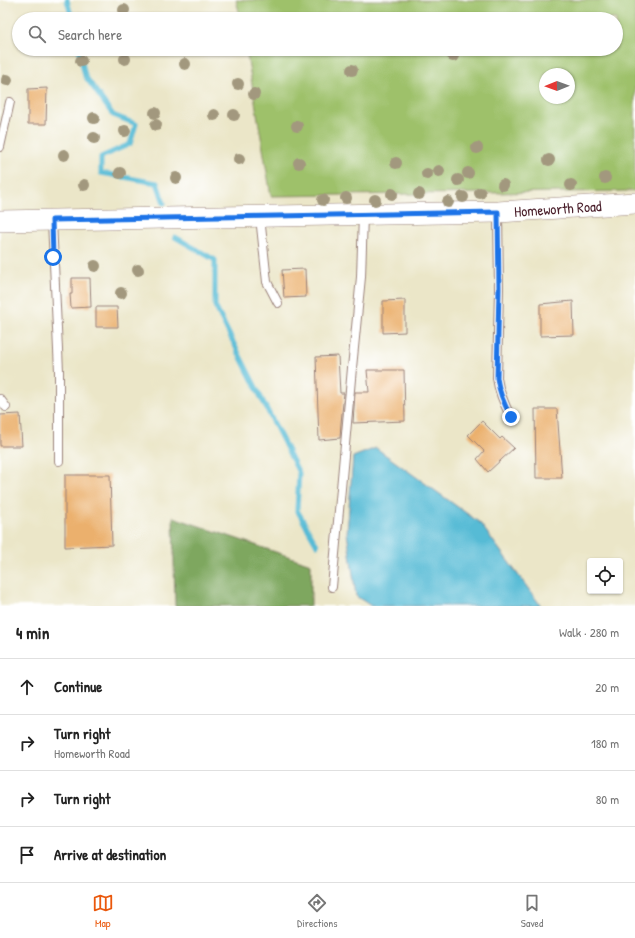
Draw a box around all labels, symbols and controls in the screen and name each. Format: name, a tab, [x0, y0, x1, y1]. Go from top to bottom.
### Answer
search box	[12, 12, 623, 56]
icon: search	[26, 23, 48, 45]
text: Search here	[58, 24, 122, 45]
north arrow	[539, 68, 575, 104]
street label: Homeworth Road	[513, 195, 602, 221]
route start	[44, 248, 62, 266]
route end	[502, 408, 520, 426]
map controls	[587, 558, 623, 594]
button: locate	[587, 558, 623, 594]
text: 4 min	[16, 621, 49, 644]
text: Walk · 280 m	[559, 623, 619, 641]
icon: ahead	[16, 676, 38, 698]
text: Continue	[54, 676, 102, 697]
text: 20 m	[595, 678, 619, 696]
text: Turn right	[54, 723, 110, 744]
icon: right	[16, 732, 38, 754]
text: 180 m	[591, 734, 619, 752]
text: Homeworth Road	[54, 744, 130, 762]
icon: right	[16, 788, 38, 810]
text: Turn right	[54, 788, 110, 809]
text: 80 m	[596, 790, 619, 808]
icon: arrive	[16, 844, 38, 866]
text: Arrive at destination	[54, 844, 166, 865]
tab: Map	[92, 892, 114, 930]
tab: Directions	[297, 892, 338, 930]
tab: Saved	[521, 892, 543, 930]

